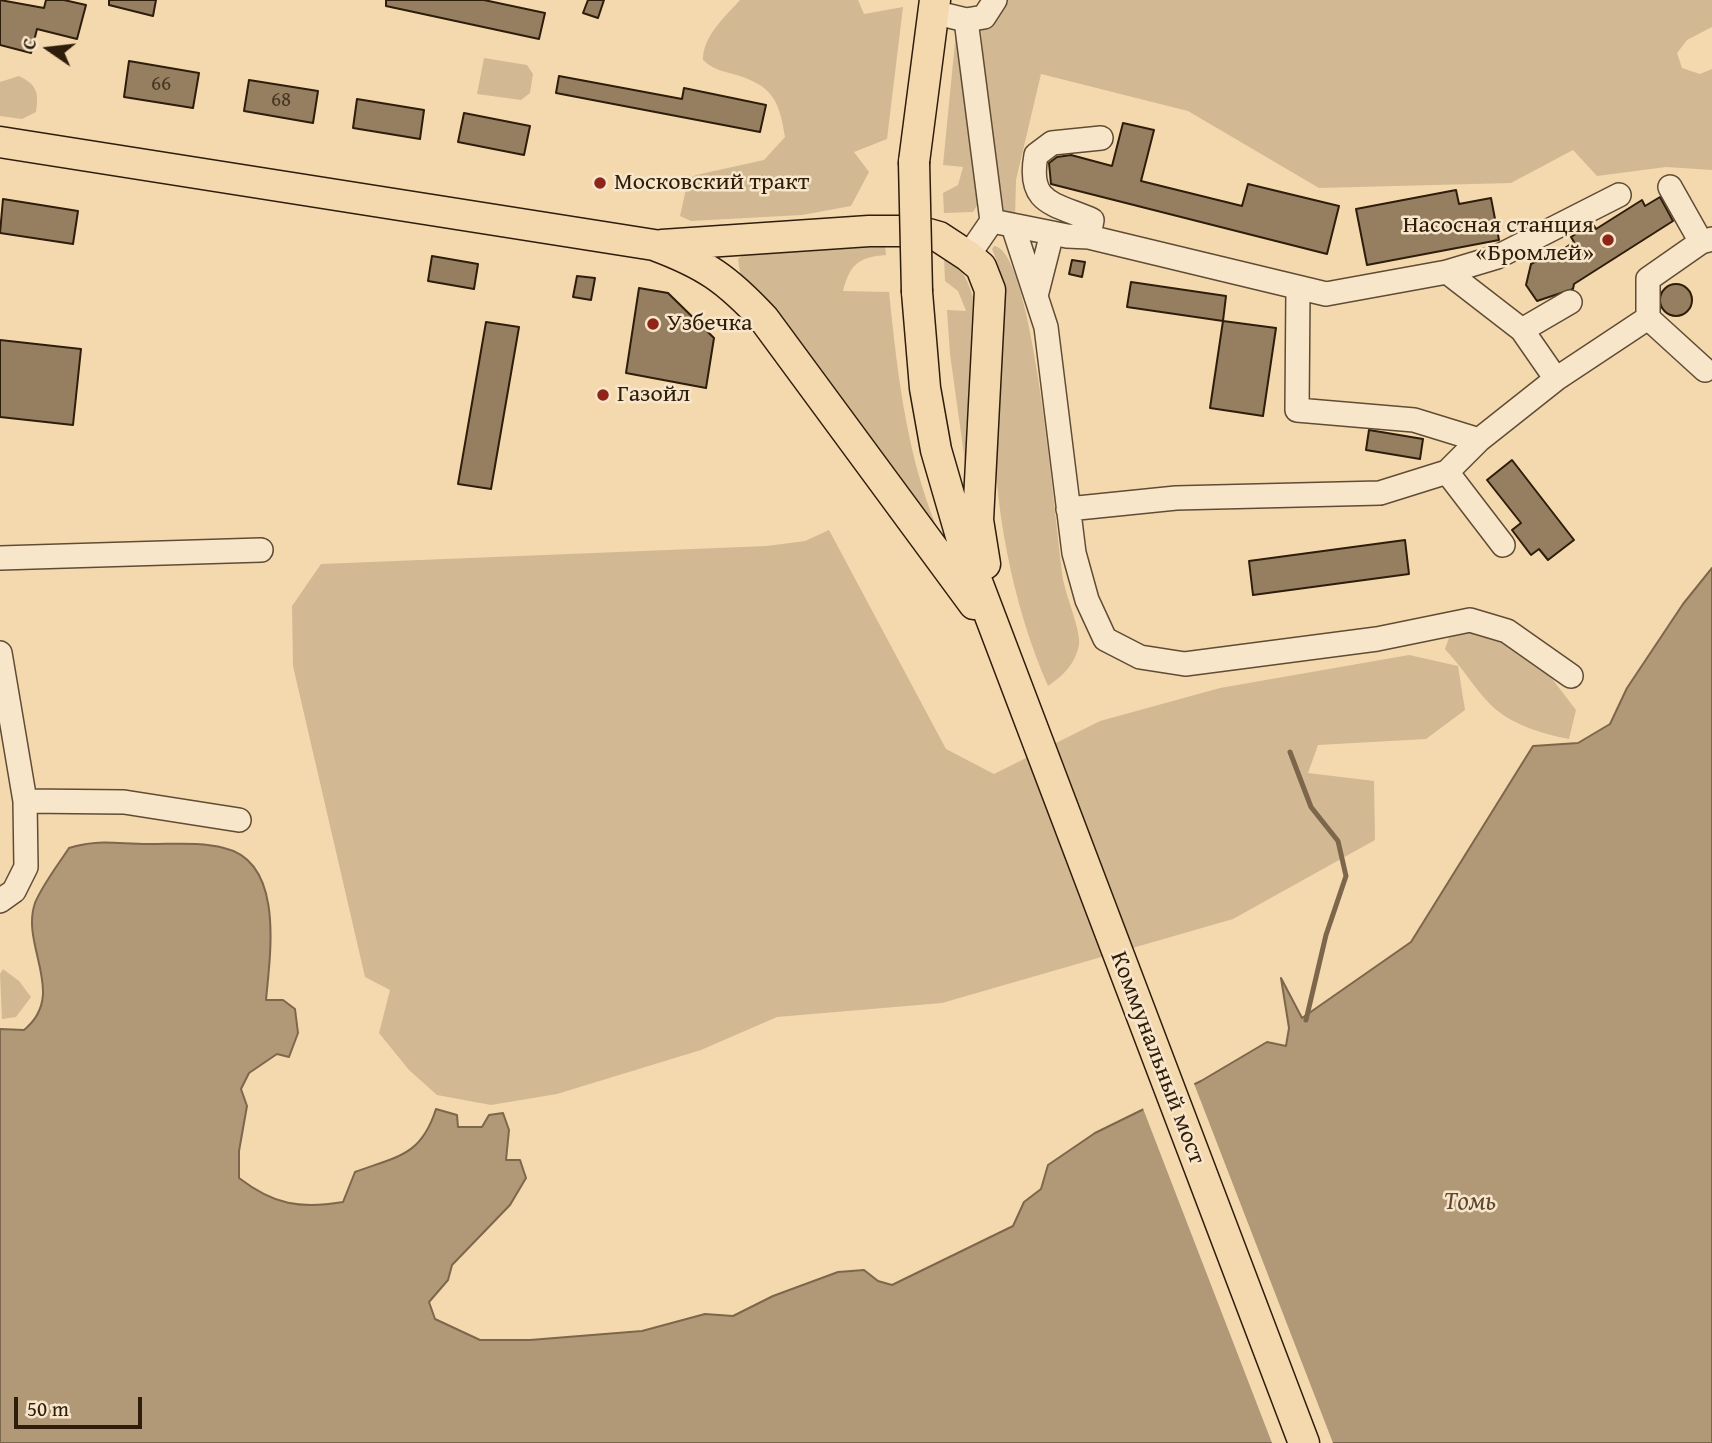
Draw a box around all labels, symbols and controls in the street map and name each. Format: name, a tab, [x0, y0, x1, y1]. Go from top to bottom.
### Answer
north arrow	[14, 14, 84, 84]
text: С	[14, 35, 44, 53]
house number: 66	[151, 72, 171, 98]
house number: 68	[271, 88, 291, 114]
place label: Московский тракт	[614, 169, 809, 197]
marker: Московский тракт	[592, 175, 608, 191]
place label: Насосная станция «Бромлей»	[1403, 212, 1594, 268]
marker: Насосная станция «Бромлей»	[1600, 232, 1616, 248]
place label: Узбечка	[667, 310, 752, 338]
marker: Узбечка	[645, 316, 661, 332]
place label: Газойл	[617, 381, 690, 409]
marker: Газойл	[595, 387, 611, 403]
street label: Коммунальный мост	[1103, 948, 1211, 1168]
water label: Томь	[1444, 1186, 1496, 1218]
scale bar	[18, 1384, 145, 1428]
text: 50 m	[27, 1393, 69, 1424]

